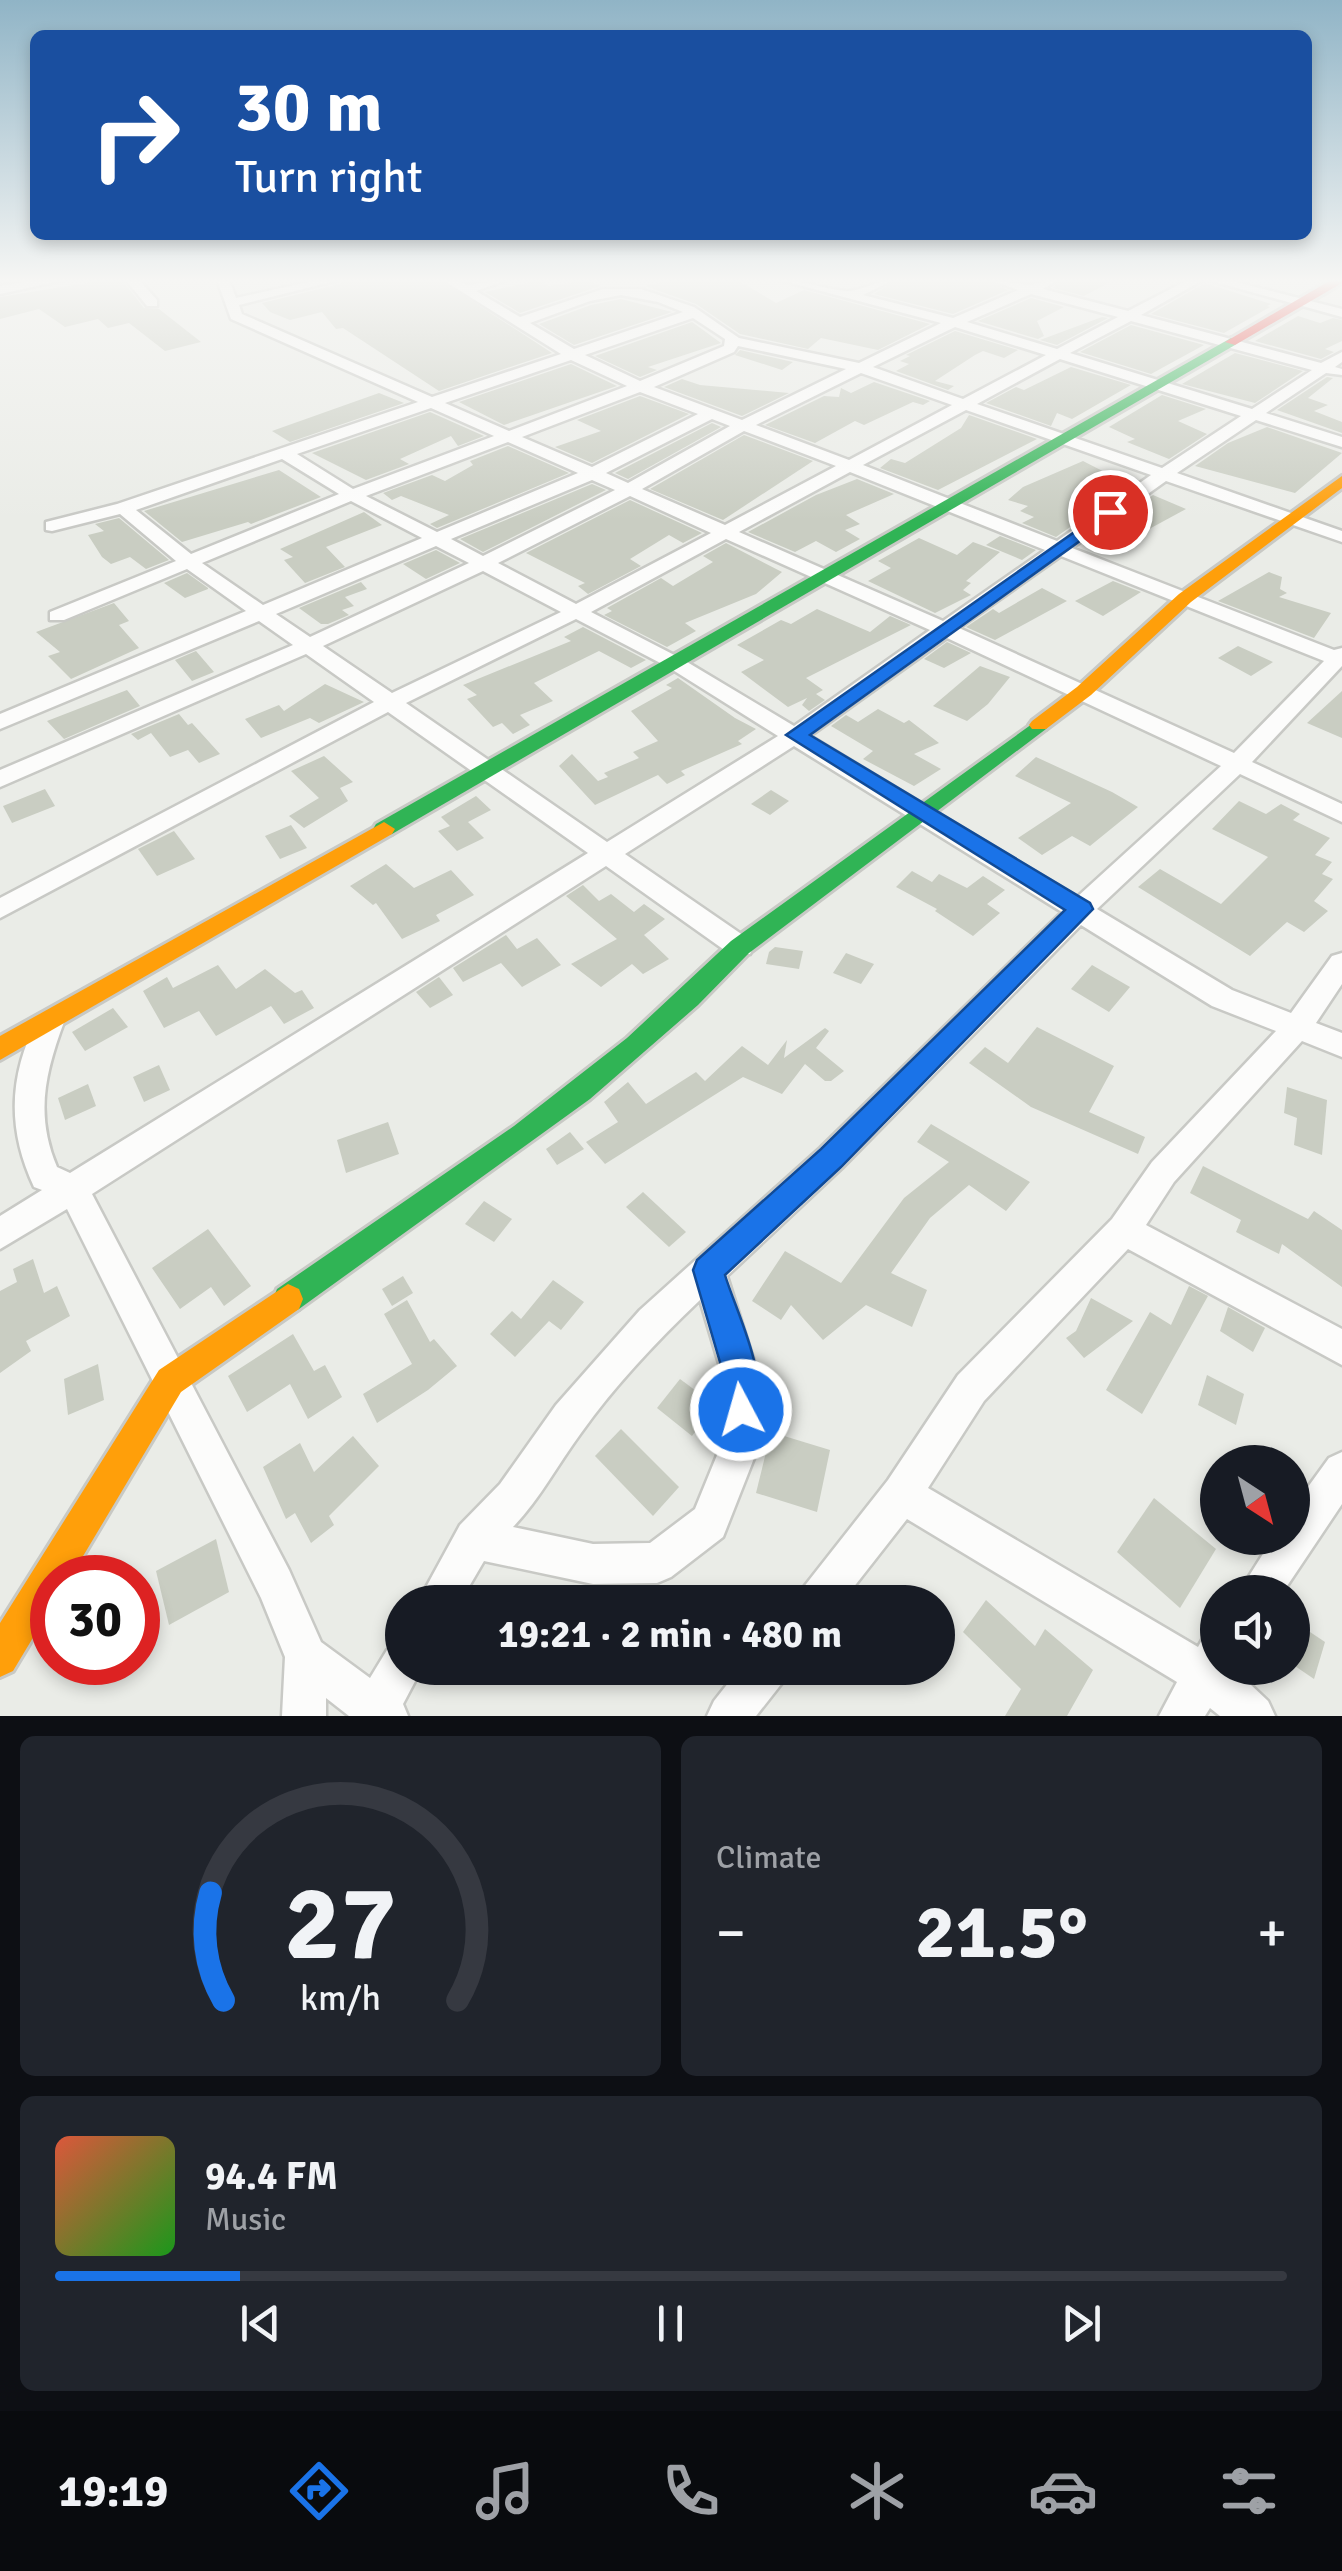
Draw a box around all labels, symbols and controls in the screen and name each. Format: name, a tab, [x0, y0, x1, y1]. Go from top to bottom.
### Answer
text: 30 m	[235, 64, 383, 150]
icon: right	[70, 70, 200, 200]
text: Turn right	[235, 150, 423, 205]
pin	[1068, 470, 1153, 555]
icon: arrive	[1083, 485, 1138, 540]
position arrow	[689, 1358, 793, 1462]
north arrow	[1200, 1445, 1310, 1555]
map controls	[1200, 1445, 1310, 1685]
speed limit sign: 30	[30, 1555, 160, 1685]
button: sound	[1200, 1575, 1310, 1685]
text: 19:21 · 2 min · 480 m	[498, 1611, 842, 1658]
text: Climate	[716, 1838, 822, 1877]
text: 27	[284, 1860, 397, 1988]
text: 21.5°	[915, 1886, 1088, 1979]
text: −	[716, 1899, 746, 1967]
text: +	[1257, 1899, 1287, 1967]
text: km/h	[300, 1976, 381, 2020]
text: 94.4 FM	[205, 2153, 338, 2200]
text: Music	[205, 2200, 286, 2239]
icon: previous	[233, 2296, 288, 2351]
icon: pause	[643, 2296, 698, 2351]
icon: next	[1054, 2296, 1109, 2351]
icon: directions	[284, 2456, 354, 2526]
icon: music	[470, 2456, 540, 2526]
icon: phone	[656, 2456, 726, 2526]
icon: climate	[842, 2456, 912, 2526]
icon: car	[1028, 2456, 1098, 2526]
icon: filters	[1214, 2456, 1284, 2526]
text: 19:19	[58, 2464, 168, 2519]

